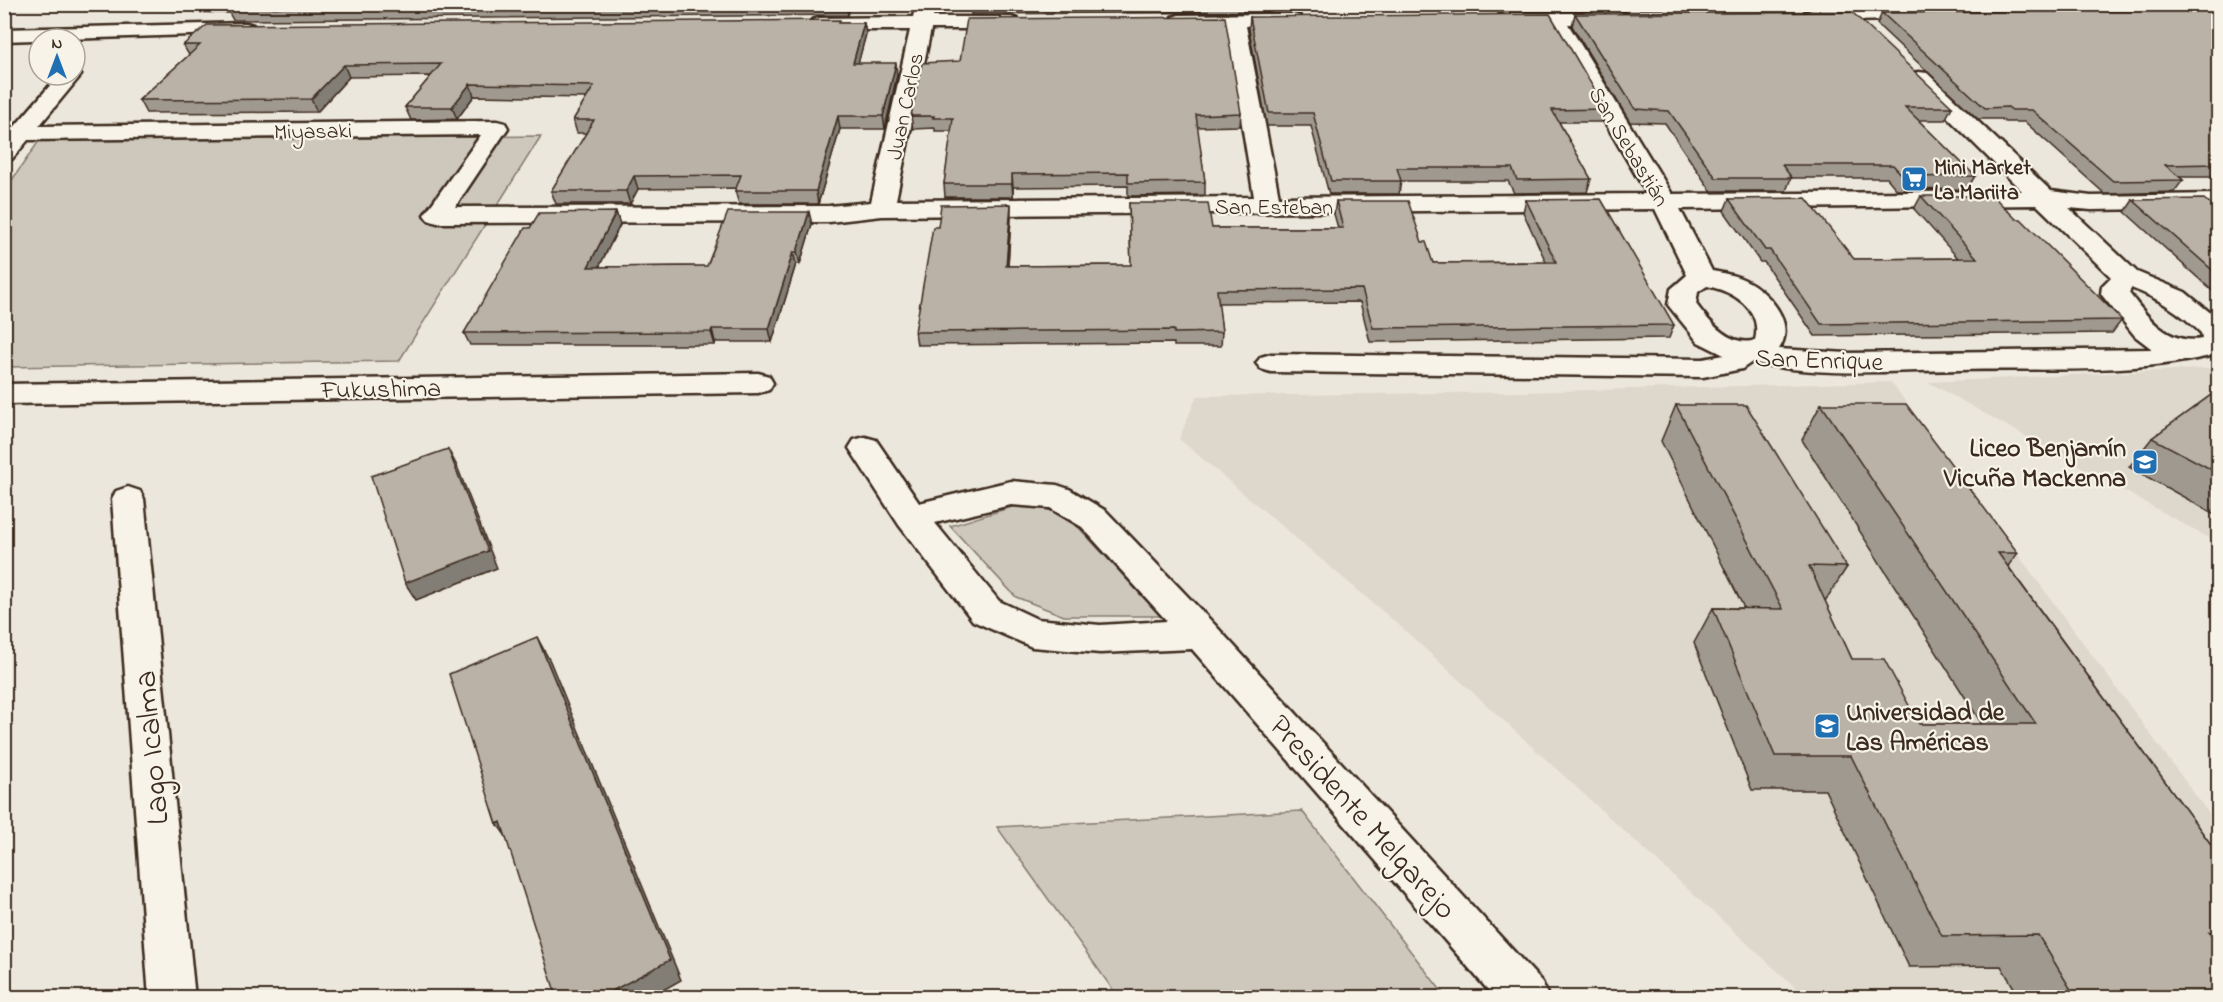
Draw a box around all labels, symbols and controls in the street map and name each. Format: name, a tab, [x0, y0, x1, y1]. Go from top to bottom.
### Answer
north arrow	[27, 27, 87, 87]
text: N	[52, 32, 63, 56]
street label: Juan Carlos	[880, 50, 934, 163]
street label: San Sebastián	[1579, 82, 1676, 213]
street label: Miyasaki	[274, 116, 352, 151]
place label: Mini Market La Mariita	[1934, 153, 2031, 210]
supermarket icon: Mini Market La Mariita	[1899, 164, 1929, 194]
street label: San Esteban	[1215, 193, 1333, 225]
street label: San Enrique	[1754, 341, 1884, 383]
street label: Fukushima	[319, 371, 442, 411]
place label: Liceo Benjamín Vicuña Mackenna	[1943, 431, 2126, 499]
school or university icon: Liceo Benjamín Vicuña Mackenna	[2130, 447, 2160, 477]
street label: Lago Icalma	[123, 669, 184, 827]
place label: Universidad de Las Américas	[1846, 695, 2006, 763]
street label: Presidente Melgarejo	[1256, 705, 1467, 931]
school or university icon: Universidad de Las Américas	[1812, 711, 1842, 741]

